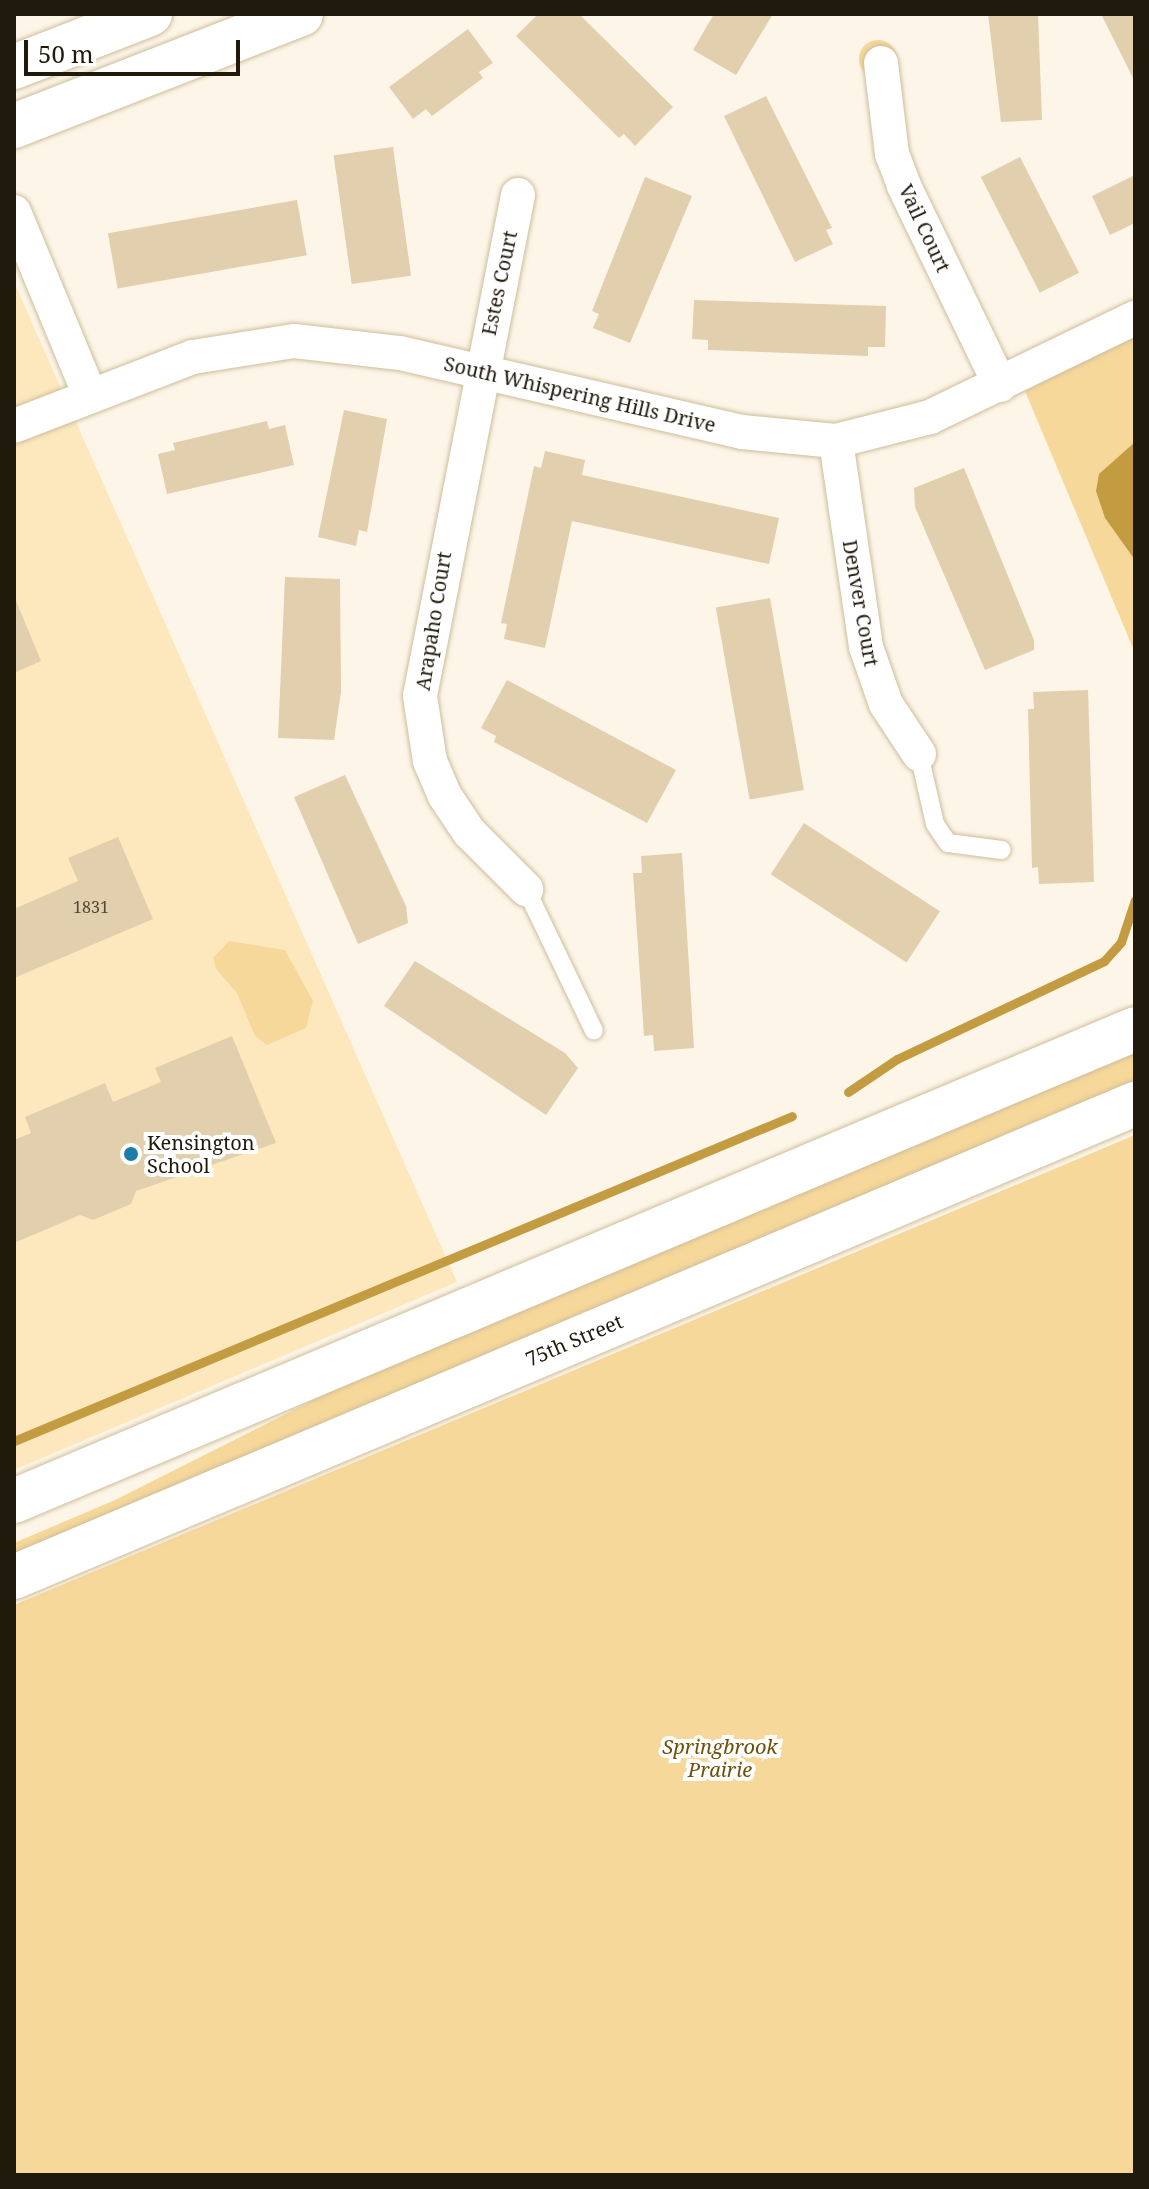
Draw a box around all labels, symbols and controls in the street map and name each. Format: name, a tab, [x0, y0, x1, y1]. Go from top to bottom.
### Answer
scale bar	[28, 24, 244, 74]
text: 50 m	[38, 37, 94, 70]
street label: Vail Court	[894, 180, 956, 276]
street label: Estes Court	[476, 228, 522, 338]
street label: South Whispering Hills Drive	[442, 351, 718, 437]
street label: Denver Court	[838, 538, 884, 668]
street label: Arapaho Court	[410, 550, 456, 692]
house number: 1831	[73, 897, 109, 917]
place label: Kensington School	[147, 1130, 255, 1177]
marker: Kensington School	[122, 1145, 140, 1163]
street label: 75th Street	[522, 1309, 626, 1371]
park label: Springbrook Prairie	[662, 1735, 778, 1782]

